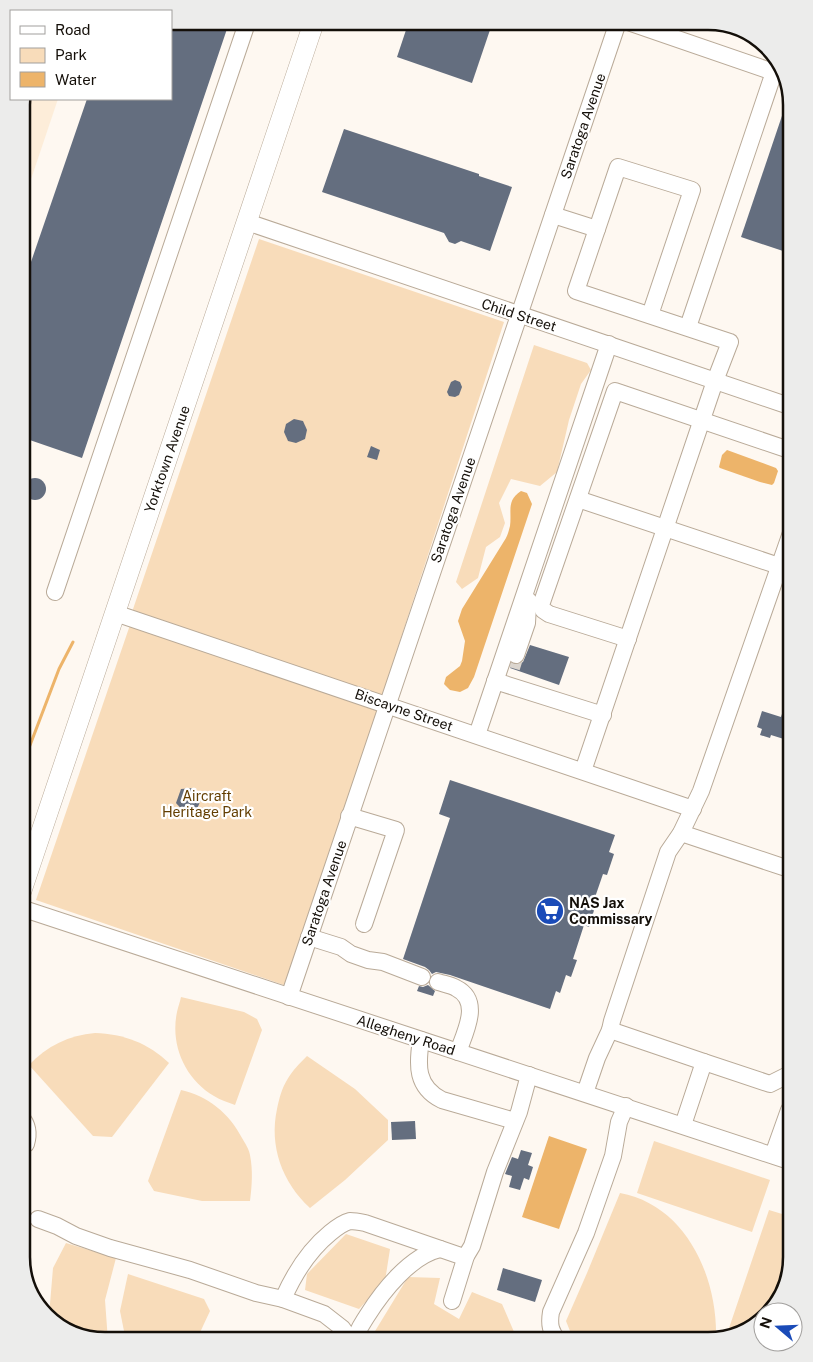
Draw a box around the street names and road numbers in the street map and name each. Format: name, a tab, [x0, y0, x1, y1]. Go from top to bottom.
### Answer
street label: Saratoga Avenue	[557, 71, 609, 181]
street label: Child Street	[480, 295, 558, 335]
street label: Yorktown Avenue	[141, 403, 193, 515]
street label: Saratoga Avenue	[427, 455, 479, 565]
street label: Biscayne Street	[353, 686, 455, 734]
street label: Saratoga Avenue	[298, 838, 350, 948]
street label: Allegheny Road	[355, 1012, 457, 1058]

